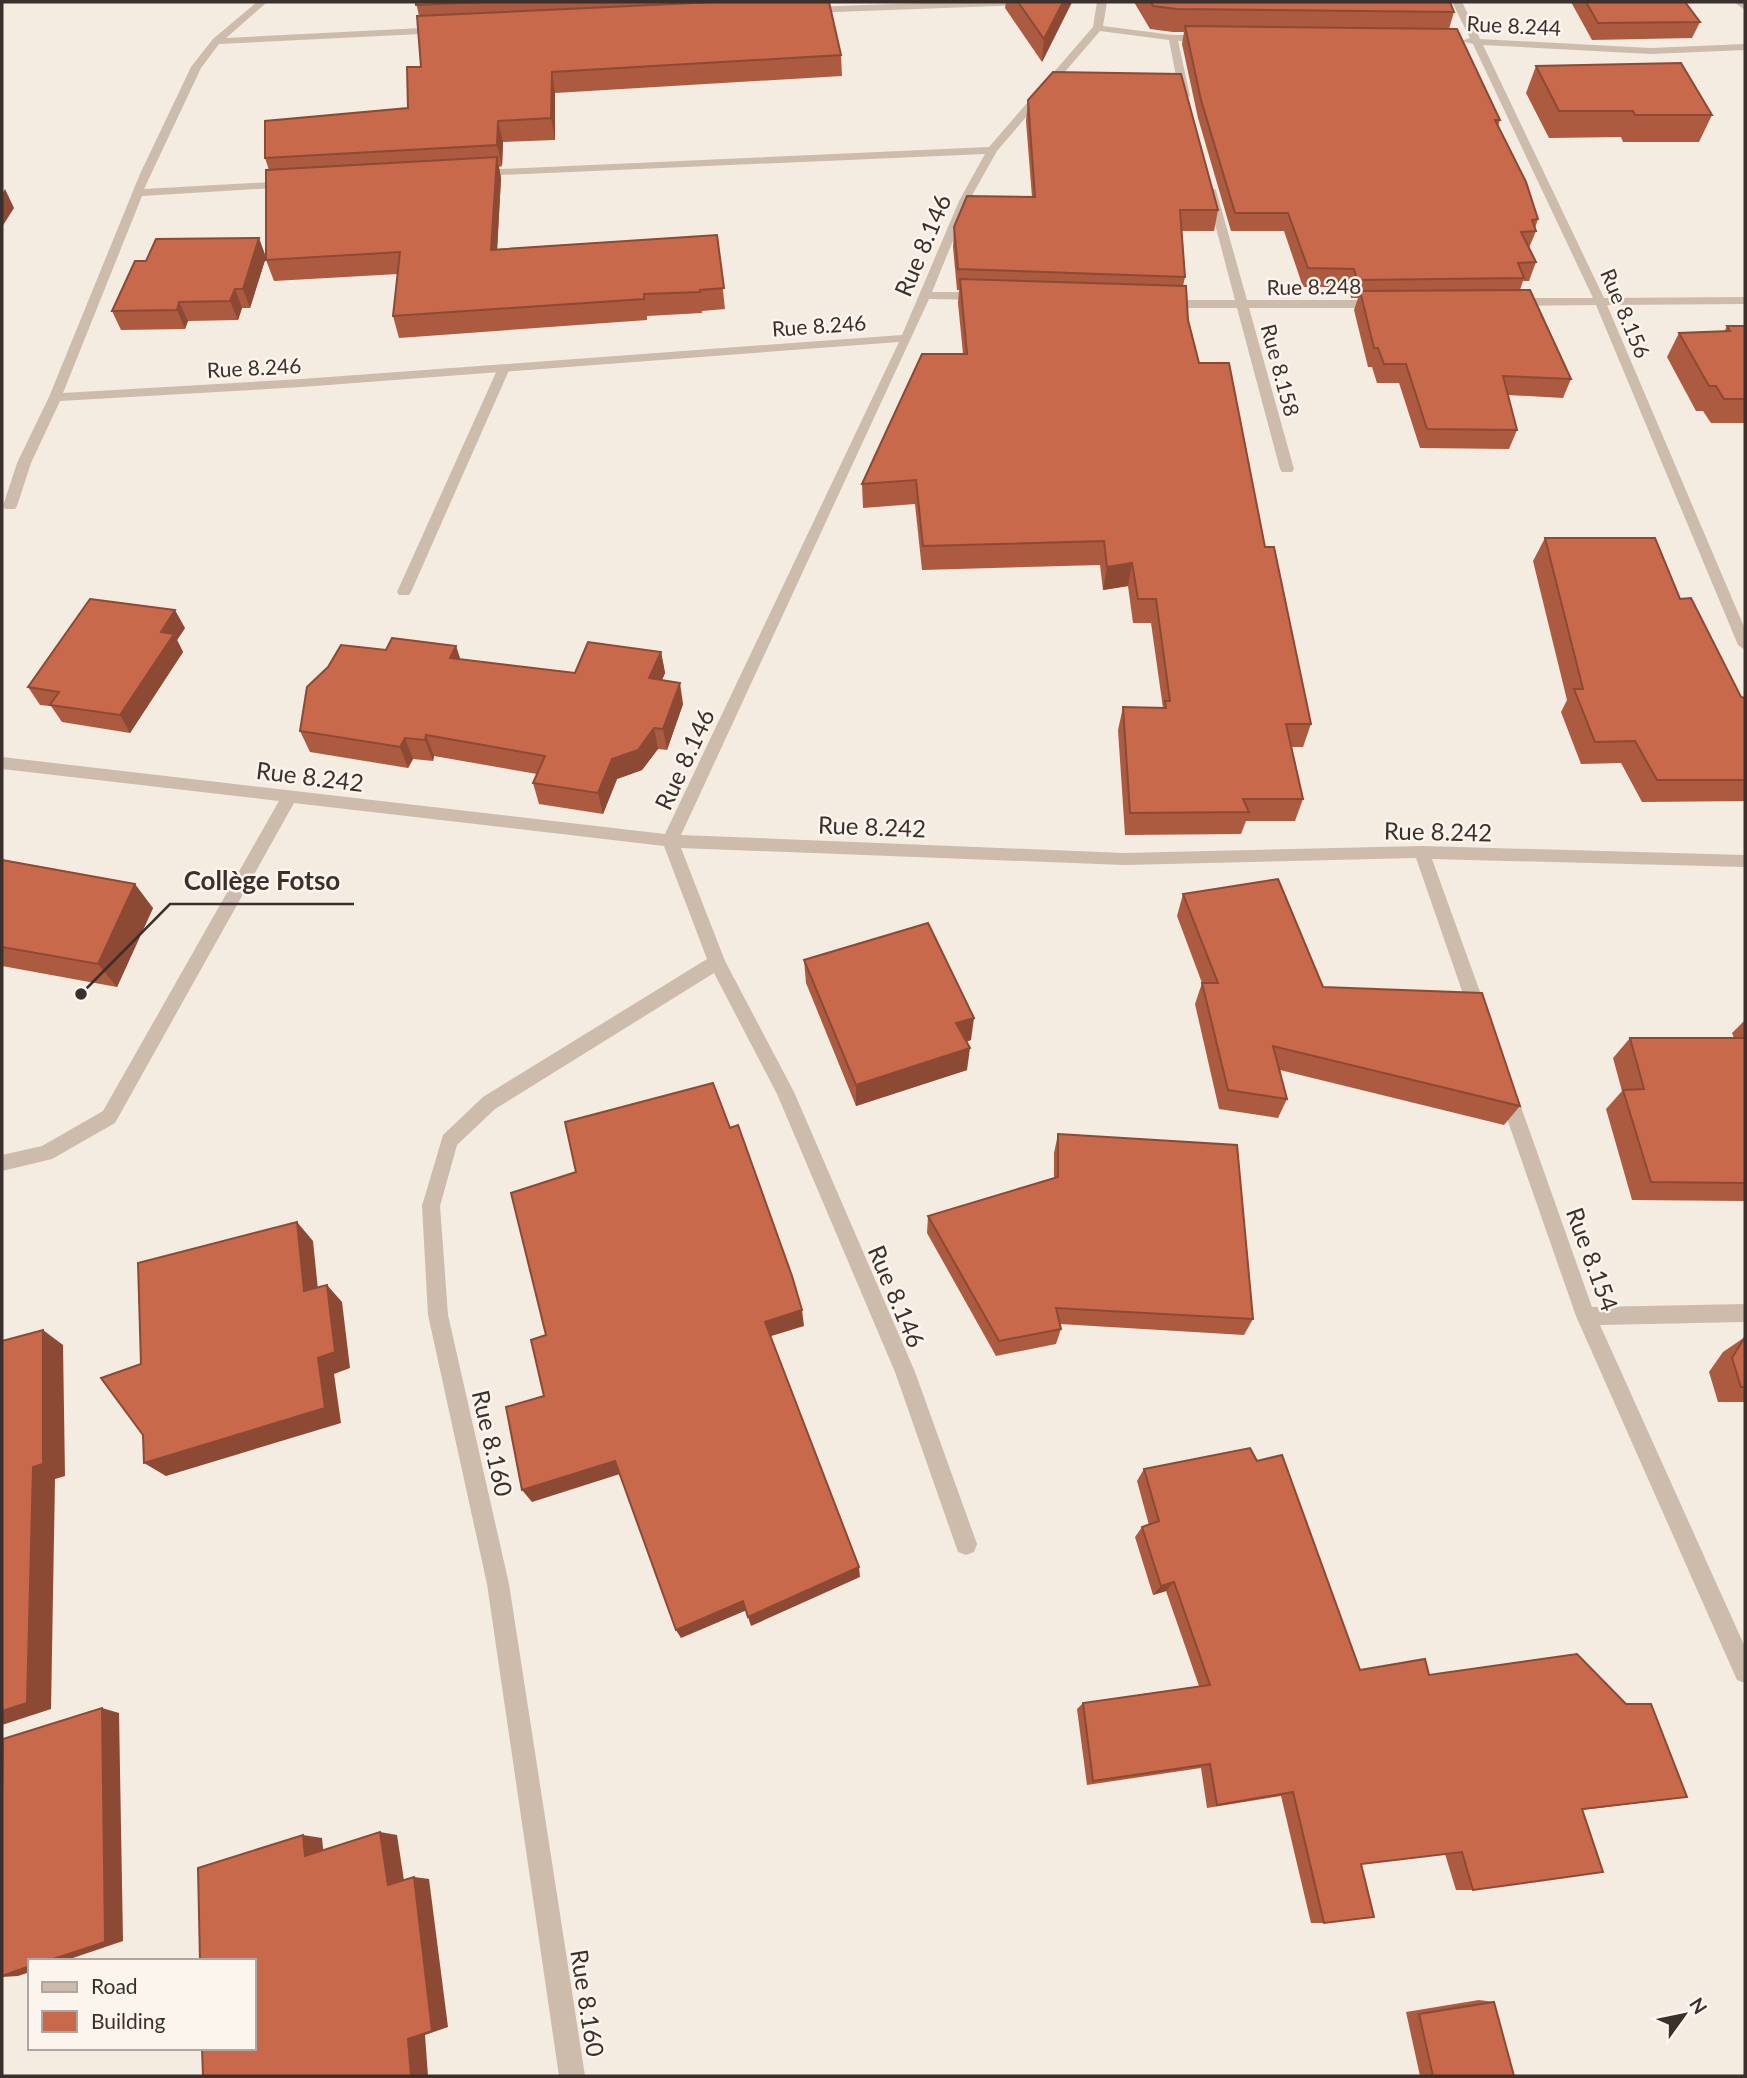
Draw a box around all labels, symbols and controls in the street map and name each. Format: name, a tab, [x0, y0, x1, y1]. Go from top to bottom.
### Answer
street label: Rue 8.244	[1466, 10, 1562, 40]
street label: Rue 8.146	[888, 190, 956, 300]
street label: Rue 8.156	[1596, 265, 1656, 361]
street label: Rue 8.248	[1266, 273, 1362, 299]
street label: Rue 8.246	[771, 309, 867, 341]
street label: Rue 8.158	[1257, 321, 1305, 419]
street label: Rue 8.246	[206, 352, 302, 382]
street label: Rue 8.146	[648, 704, 720, 814]
street label: Rue 8.242	[255, 755, 365, 797]
street label: Rue 8.242	[817, 810, 927, 842]
street label: Rue 8.242	[1384, 816, 1492, 846]
callout: Collège Fotso	[170, 857, 354, 904]
text: Collège Fotso	[184, 864, 340, 896]
street label: Rue 8.154	[1561, 1203, 1625, 1315]
street label: Rue 8.146	[863, 1241, 931, 1351]
street label: Rue 8.160	[467, 1387, 519, 1499]
street label: Rue 8.160	[565, 1947, 611, 2059]
legend	[28, 1959, 256, 2050]
text: Road	[91, 1973, 138, 1998]
north arrow	[1649, 1980, 1719, 2050]
text: N	[1685, 1993, 1712, 2018]
text: Building	[91, 2008, 166, 2033]

